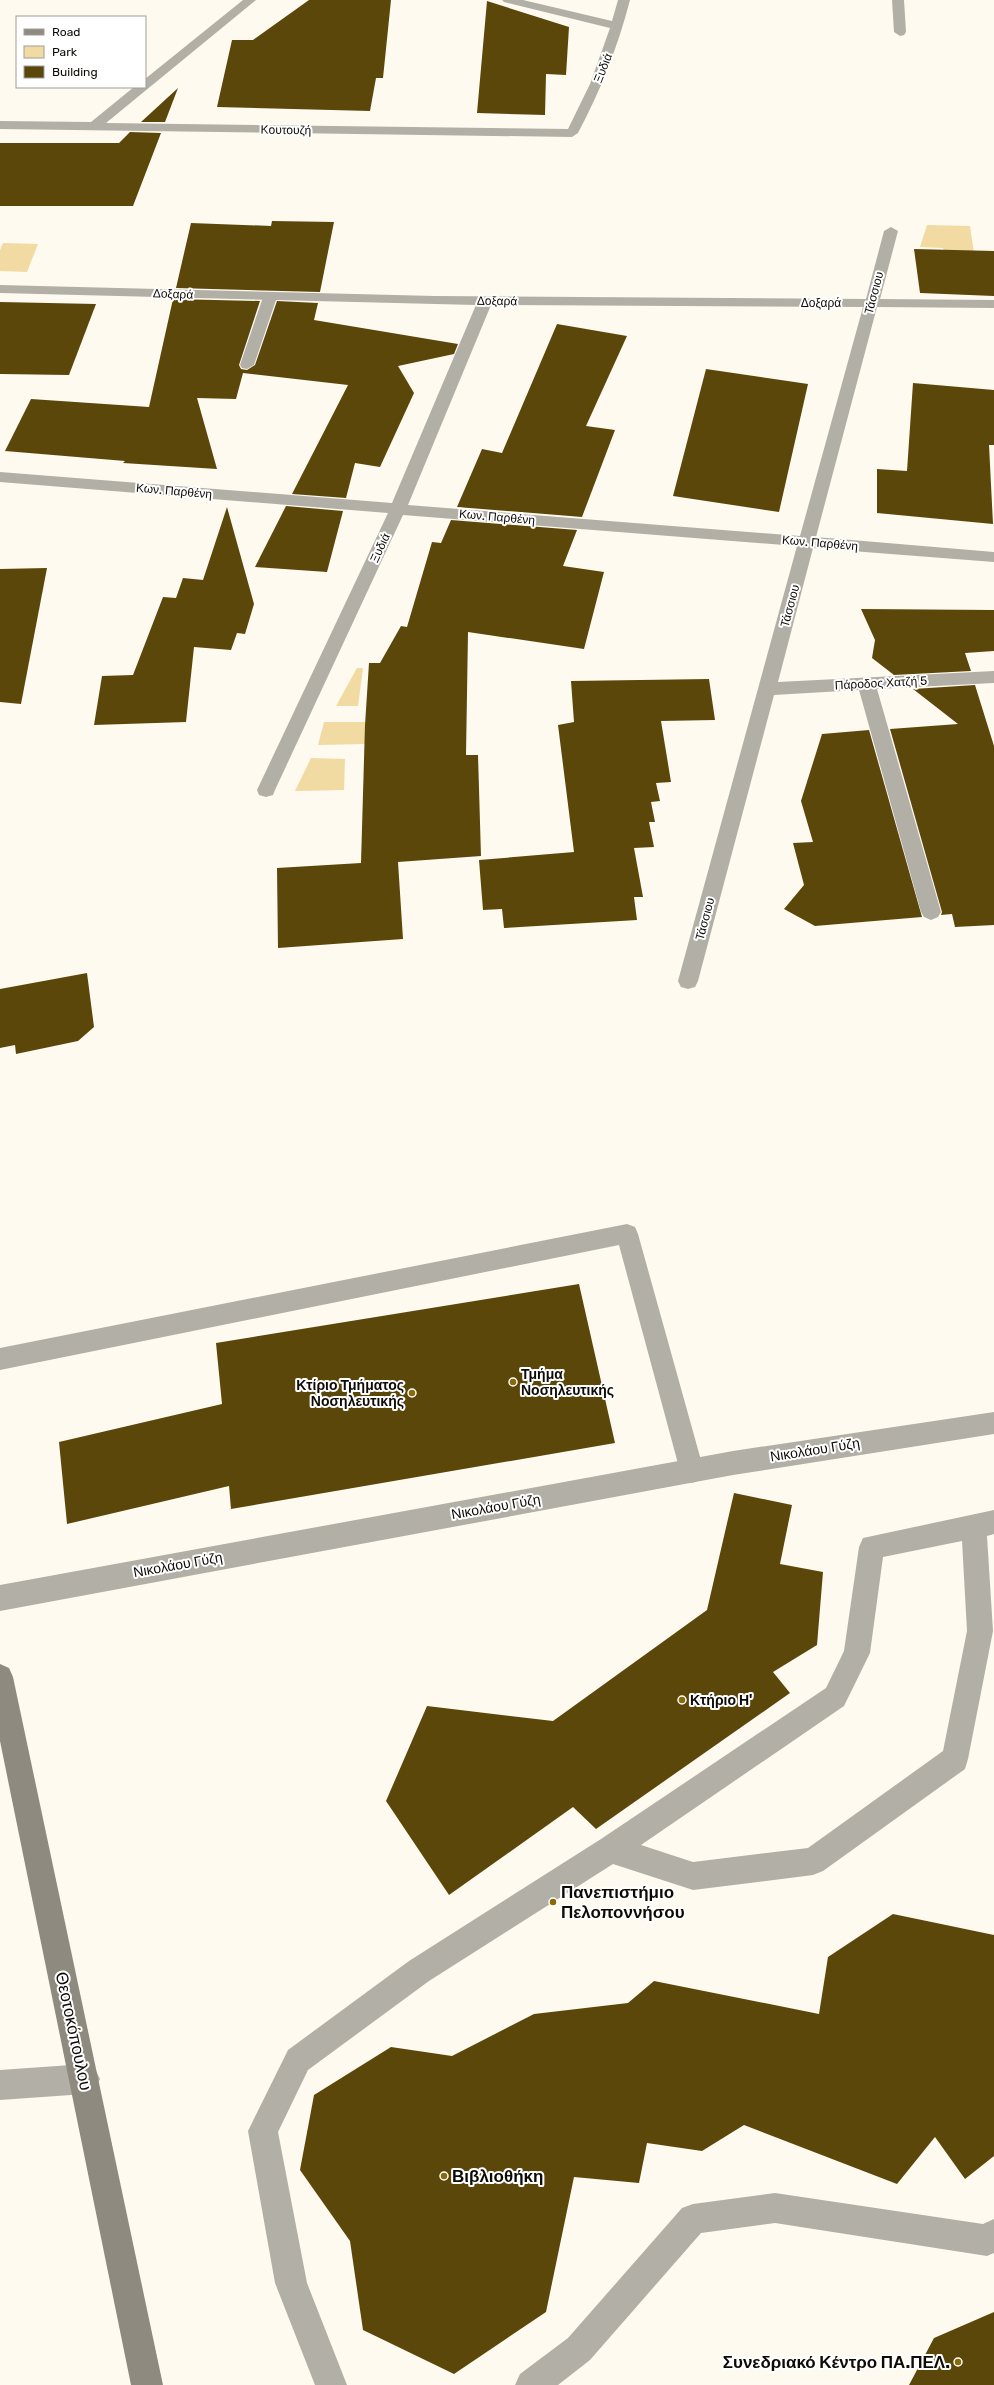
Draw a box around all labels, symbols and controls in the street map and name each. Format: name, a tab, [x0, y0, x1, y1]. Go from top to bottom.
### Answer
legend	[16, 16, 146, 88]
text: Road	[52, 25, 80, 39]
text: Park	[52, 45, 78, 59]
street label: Ξυδιά	[591, 51, 615, 85]
text: Building	[52, 65, 98, 79]
street label: Κουτουζή	[261, 123, 311, 137]
street label: Τάσσιου	[862, 270, 886, 316]
street label: Δοξαρά	[153, 286, 194, 302]
street label: Δοξαρά	[477, 294, 517, 308]
street label: Δοξαρά	[801, 296, 841, 310]
street label: Κων. Παρθένη	[135, 481, 213, 501]
street label: Κων. Παρθένη	[458, 507, 536, 527]
street label: Ξυδιά	[367, 531, 393, 565]
street label: Κων. Παρθένη	[781, 533, 859, 553]
street label: Τάσσιου	[778, 583, 802, 629]
street label: Πάροδος Χατζή 5	[834, 674, 928, 692]
street label: Τάσσιου	[693, 896, 717, 942]
place label: Τμήμα Νοσηλευτικής	[521, 1366, 614, 1399]
place label: Κτίριο Τμήματος Νοσηλευτικής	[296, 1377, 404, 1410]
marker: Τμήμα Νοσηλευτικής	[508, 1377, 518, 1387]
marker: Κτίριο Τμήματος Νοσηλευτικής	[407, 1388, 417, 1398]
street label: Νικολάου Γύζη	[769, 1435, 861, 1465]
street label: Νικολάου Γύζη	[450, 1491, 542, 1523]
street label: Νικολάου Γύζη	[132, 1549, 224, 1581]
place label: Κτήριο Η'	[690, 1692, 753, 1709]
marker: Κτήριο Η'	[677, 1695, 687, 1705]
place label: Πανεπιστήμιο Πελοποννήσου	[561, 1882, 685, 1922]
marker: Πανεπιστήμιο Πελοποννήσου	[548, 1897, 558, 1907]
street label: Θεοτοκόπουλου	[52, 1970, 96, 2092]
place label: Βιβλιοθήκη	[452, 2166, 543, 2186]
marker: Βιβλιοθήκη	[439, 2171, 449, 2181]
place label: Συνεδριακό Κέντρο ΠΑ.ΠΕΛ.	[723, 2352, 950, 2372]
marker: Συνεδριακό Κέντρο ΠΑ.ΠΕΛ.	[953, 2357, 963, 2367]

